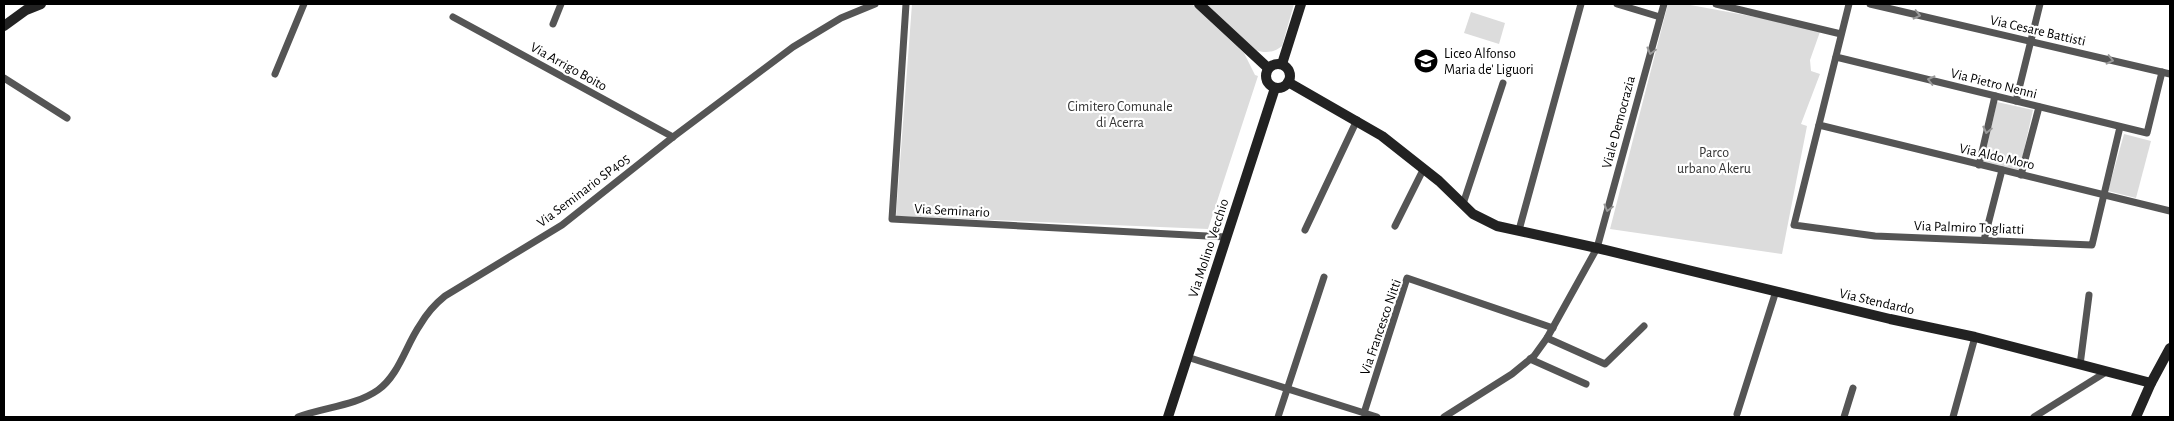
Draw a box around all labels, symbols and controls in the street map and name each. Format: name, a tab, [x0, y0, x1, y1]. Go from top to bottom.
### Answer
one-way arrow	[1913, 9, 1922, 20]
street label: Via Cesare Battisti	[1989, 13, 2087, 49]
street label: Via Arrigo Boito	[528, 40, 609, 94]
one-way arrow	[1646, 46, 1657, 55]
place label: Liceo Alfonso Maria de' Liguori	[1444, 47, 1534, 77]
school or university icon: Liceo Alfonso Maria de' Liguori	[1413, 48, 1439, 74]
one-way arrow	[2105, 54, 2114, 65]
street label: Via Pietro Nenni	[1949, 66, 2039, 102]
street label: Viale Democrazia	[1600, 74, 1638, 170]
one-way arrow	[1926, 75, 1935, 86]
park label: Cimitero Comunale di Acerra	[1067, 100, 1173, 130]
one-way arrow	[1982, 126, 1993, 135]
street label: Via Aldo Moro	[1958, 142, 2036, 172]
park label: Parco urbano Akeru	[1677, 146, 1751, 176]
street label: Via Seminario SP405	[535, 151, 633, 230]
street label: Via Molino Vecchio	[1186, 197, 1232, 299]
street label: Via Seminario	[914, 202, 990, 220]
one-way arrow	[1604, 203, 1614, 211]
street label: Via Palmiro Togliatti	[1914, 219, 2024, 237]
street label: Via Francesco Nitti	[1358, 278, 1404, 377]
street label: Via Stendardo	[1838, 287, 1916, 317]

